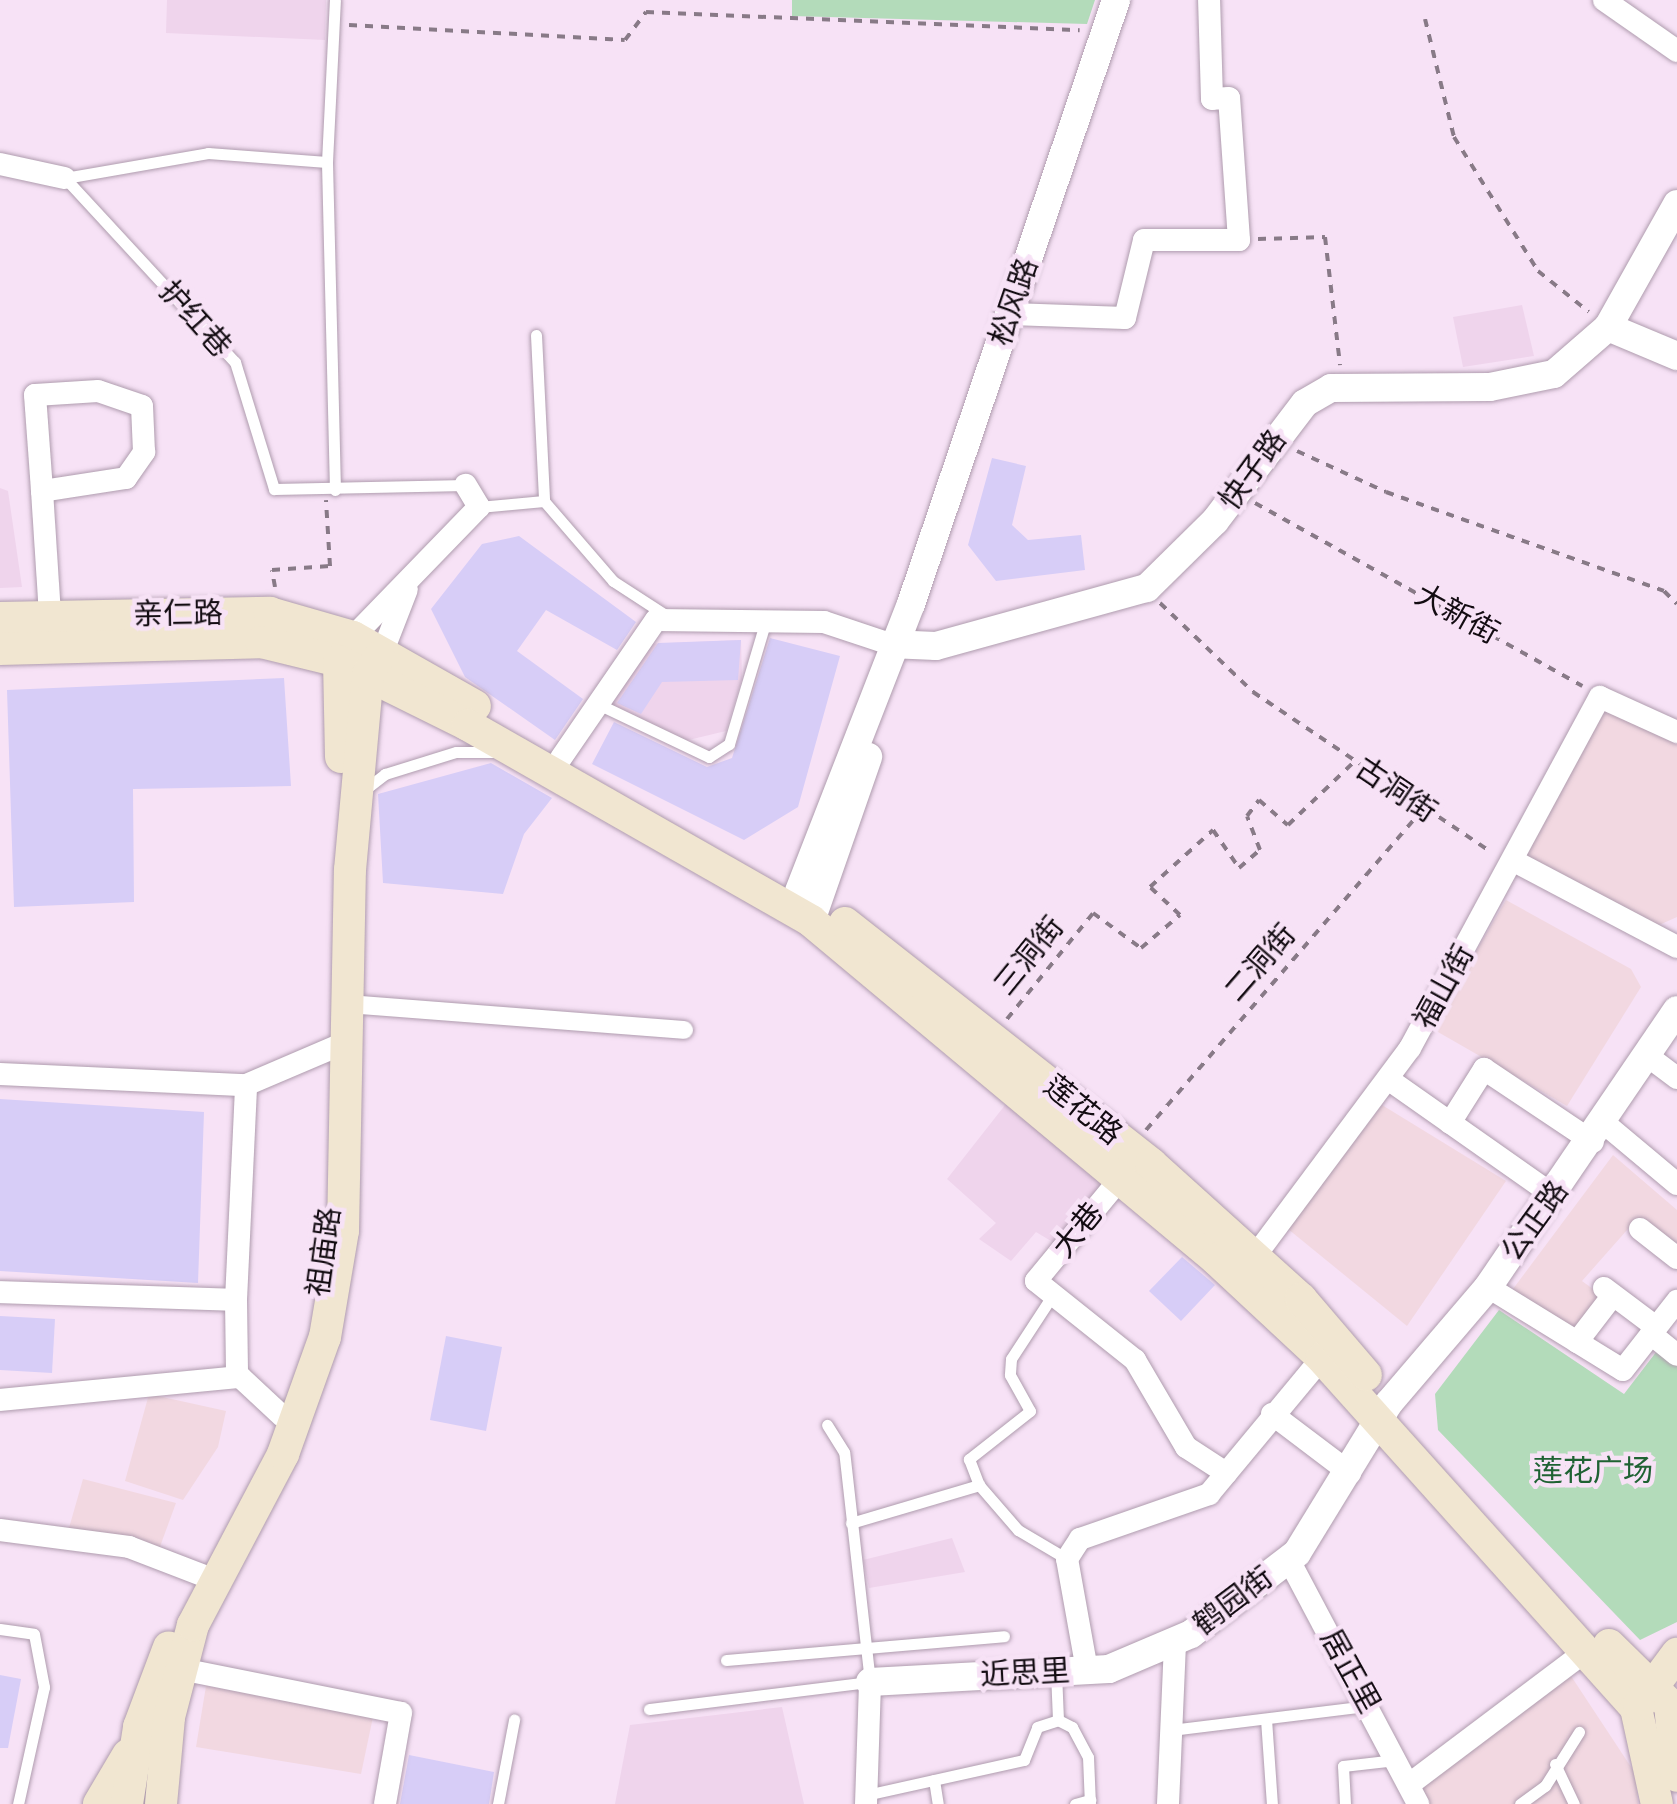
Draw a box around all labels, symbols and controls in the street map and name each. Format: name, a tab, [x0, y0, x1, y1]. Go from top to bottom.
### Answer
street label: 松风路	[982, 254, 1046, 350]
street label: 护红巷	[152, 274, 238, 364]
street label: 快子路	[1212, 423, 1294, 517]
street label: 大新街	[1409, 576, 1505, 652]
street label: 亲仁路	[133, 595, 223, 633]
street label: 古洞街	[1349, 750, 1443, 830]
street label: 三洞街	[987, 910, 1071, 1002]
street label: 二洞街	[1217, 917, 1303, 1009]
street label: 福山街	[1406, 939, 1482, 1035]
street label: 莲花路	[1037, 1068, 1129, 1152]
street label: 公正路	[1494, 1174, 1576, 1268]
street label: 大巷	[1045, 1195, 1111, 1265]
street label: 祖庙路	[300, 1205, 348, 1299]
park label: 莲花广场	[1533, 1453, 1653, 1489]
street label: 鹤园街	[1186, 1560, 1280, 1642]
street label: 居正里	[1312, 1623, 1388, 1719]
street label: 近思里	[979, 1653, 1071, 1693]

